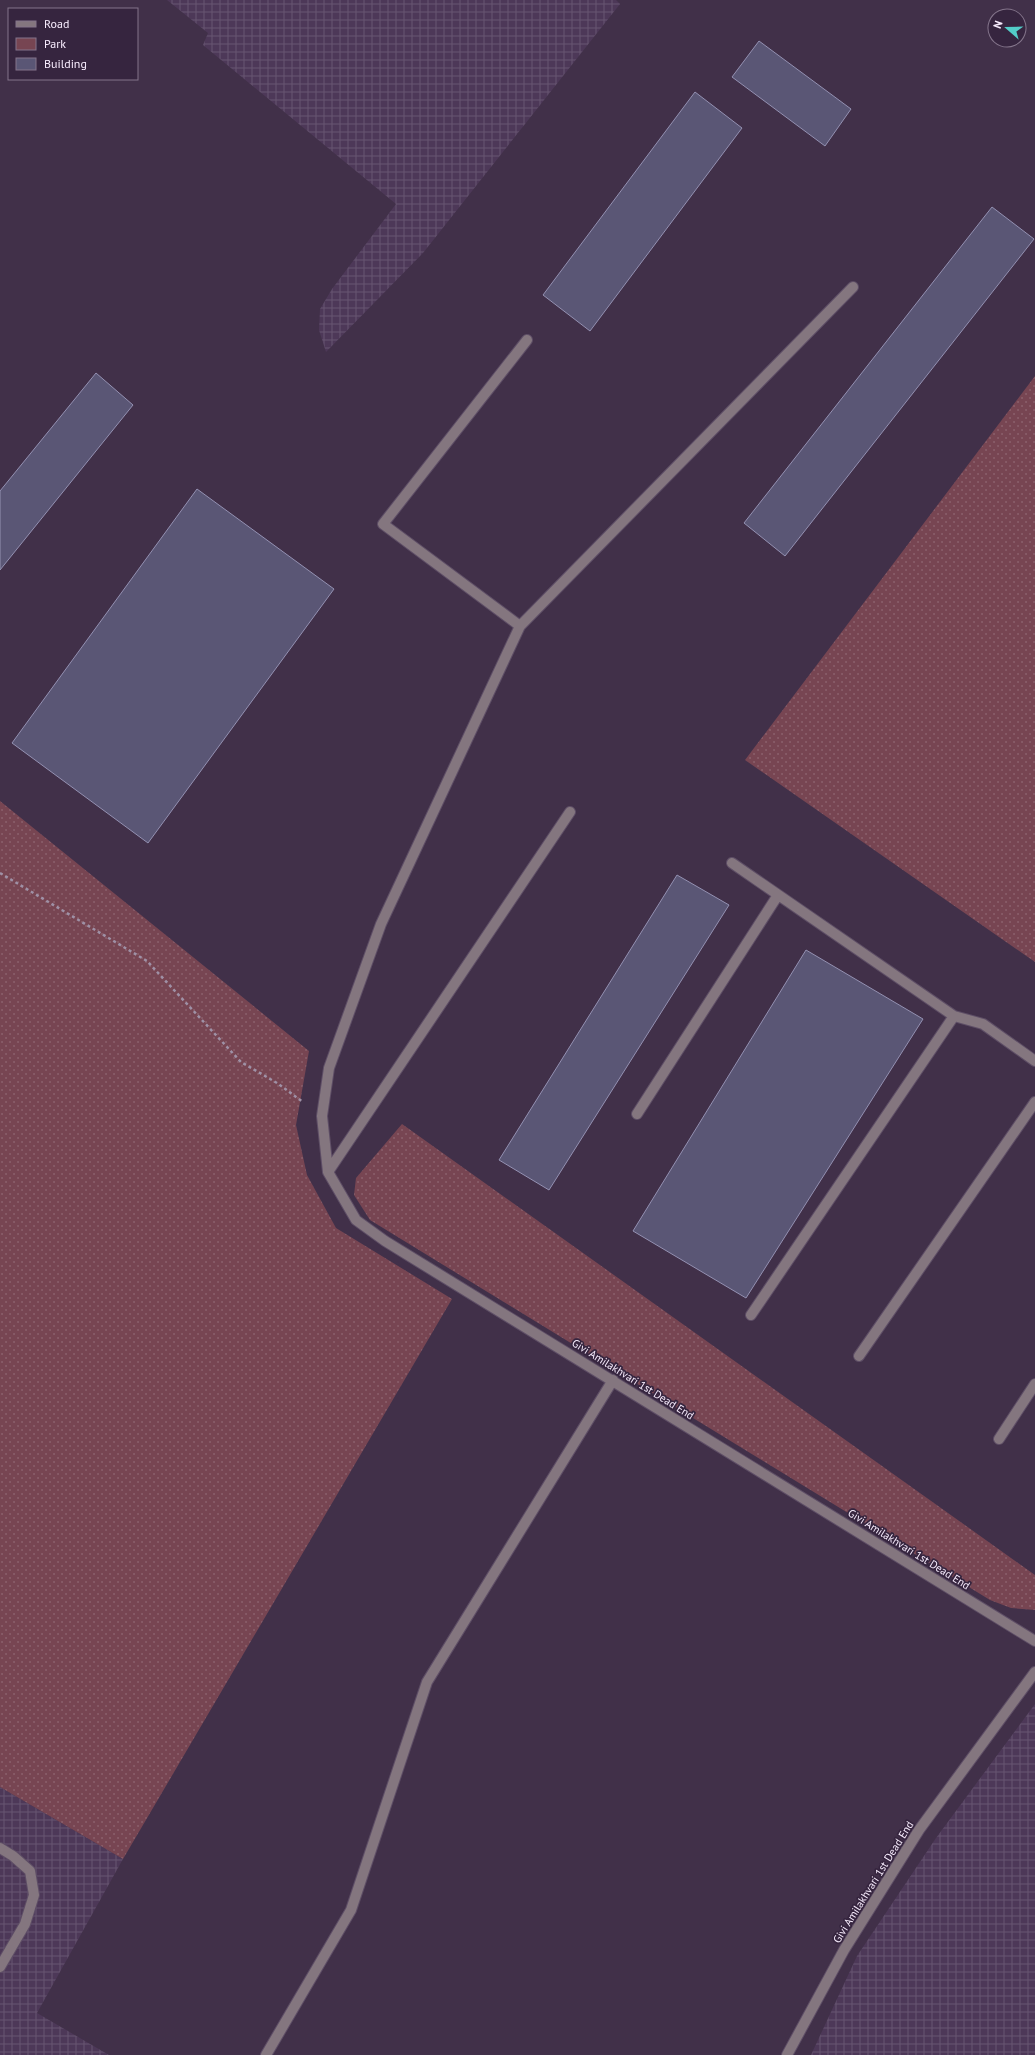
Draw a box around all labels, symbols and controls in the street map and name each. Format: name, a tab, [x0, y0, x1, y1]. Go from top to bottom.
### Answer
legend	[8, 8, 138, 80]
north arrow	[987, 8, 1027, 48]
text: Road	[44, 16, 69, 31]
text: N	[990, 19, 1005, 30]
text: Park	[44, 36, 66, 51]
text: Building	[44, 56, 87, 71]
street label: Givi Amilakhvari 1st Dead End	[569, 1336, 697, 1422]
street label: Givi Amilakhvari 1st Dead End	[845, 1506, 973, 1592]
street label: Givi Amilakhvari 1st Dead End	[830, 1818, 916, 1946]

